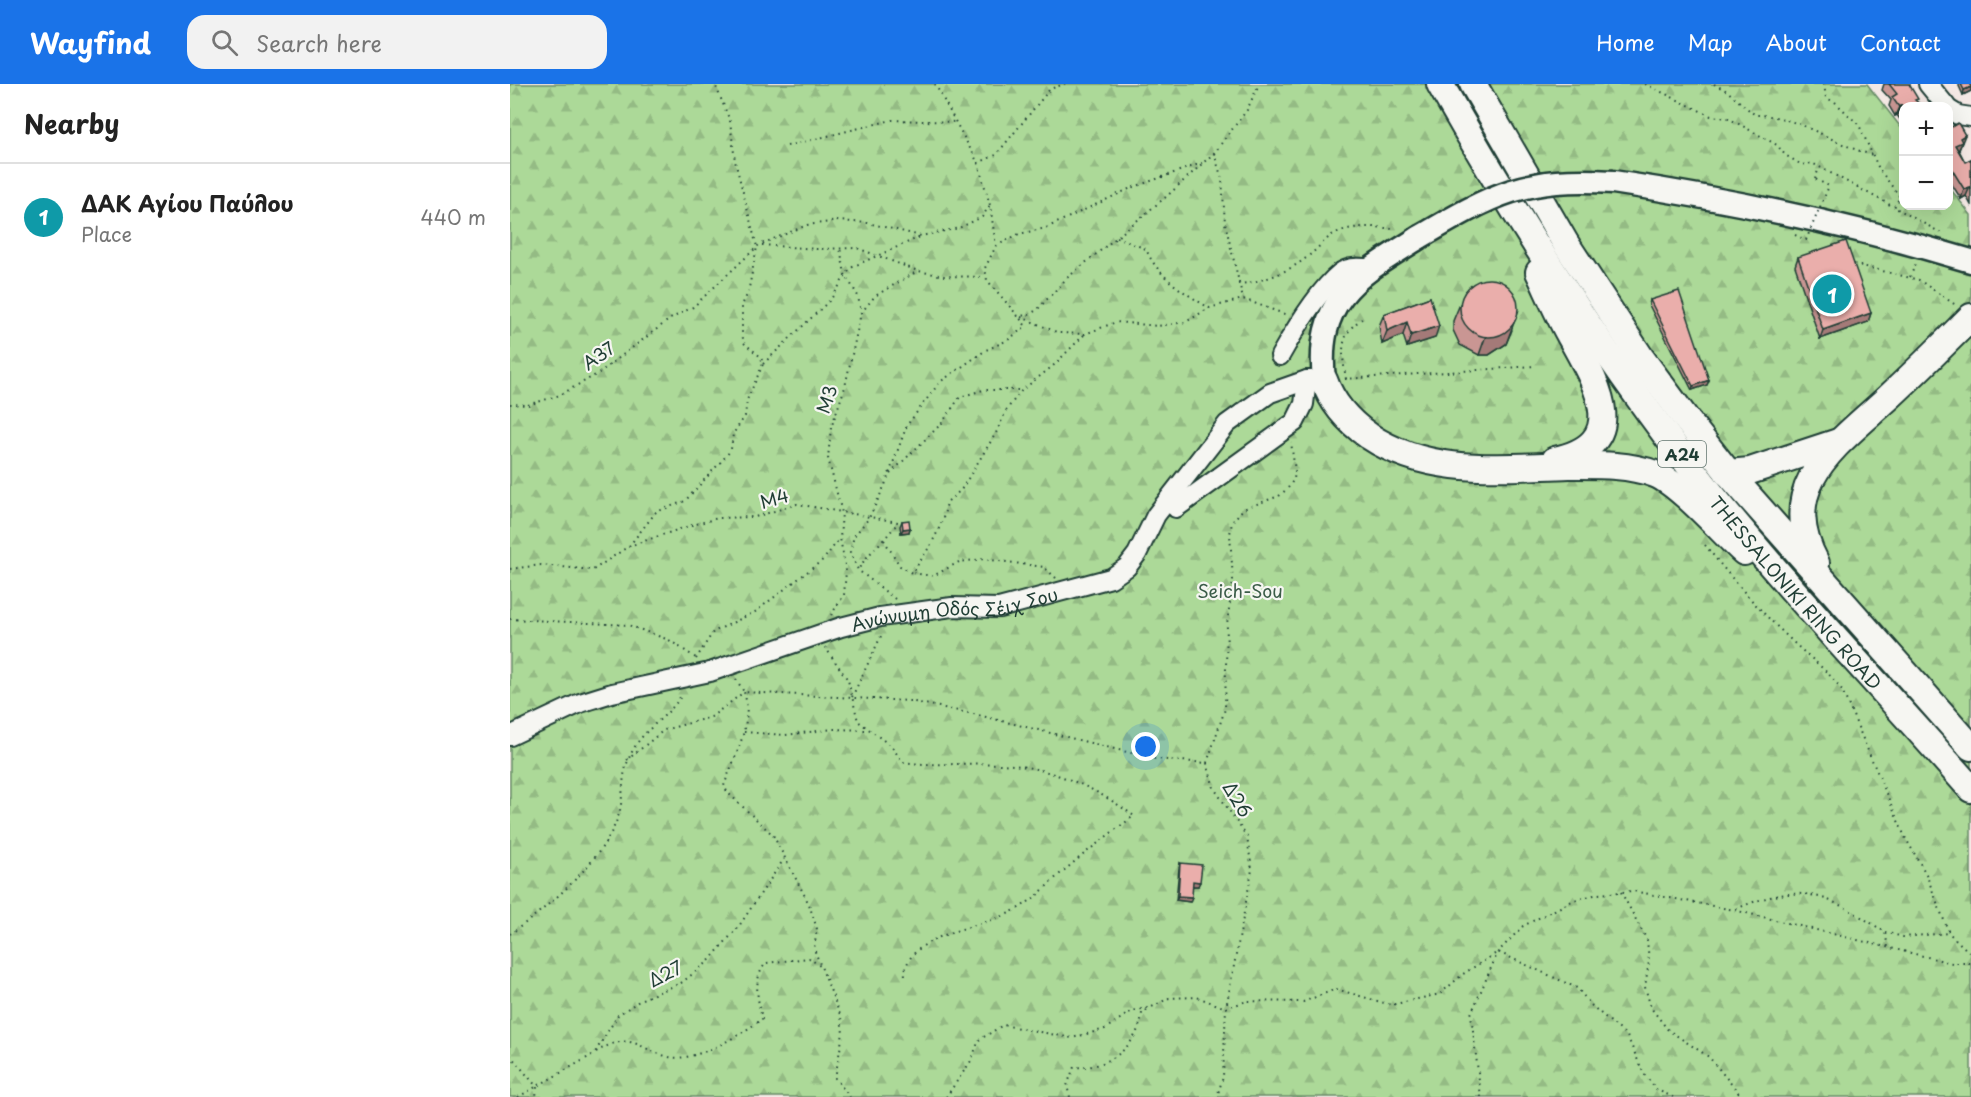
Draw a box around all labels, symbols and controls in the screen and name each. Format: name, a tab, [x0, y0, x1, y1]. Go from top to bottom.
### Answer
search box	[187, 15, 607, 69]
text: Wayfind	[30, 21, 151, 64]
icon: search	[208, 26, 241, 59]
text: Search here	[256, 26, 382, 59]
text: Home	[1596, 26, 1655, 58]
text: Map	[1688, 26, 1733, 58]
text: About	[1766, 26, 1827, 58]
text: Contact	[1860, 26, 1941, 58]
map controls	[1899, 102, 1953, 210]
button: +	[1899, 102, 1953, 156]
text: Nearby	[24, 104, 119, 143]
button: −	[1899, 156, 1953, 210]
text: ΔΑΚ Αγίου Παύλου	[81, 186, 294, 219]
text: 1	[39, 202, 48, 232]
text: 440 m	[421, 202, 486, 232]
text: Place	[81, 219, 132, 249]
pin: 1	[1812, 272, 1852, 316]
street label: Α37	[576, 334, 620, 376]
street label: M3	[809, 381, 843, 417]
road number: Α24	[1658, 441, 1706, 467]
street label: M4	[756, 481, 792, 515]
street label: THESSALONIKI RING ROAD	[1704, 489, 1889, 695]
park label: Seich-Sou	[1197, 577, 1283, 604]
street label: Ανώνυμη Οδός Σέιχ Σου	[848, 579, 1061, 637]
your location	[1131, 732, 1160, 761]
street label: Δ26	[1217, 776, 1259, 822]
street label: Δ27	[643, 953, 687, 993]

